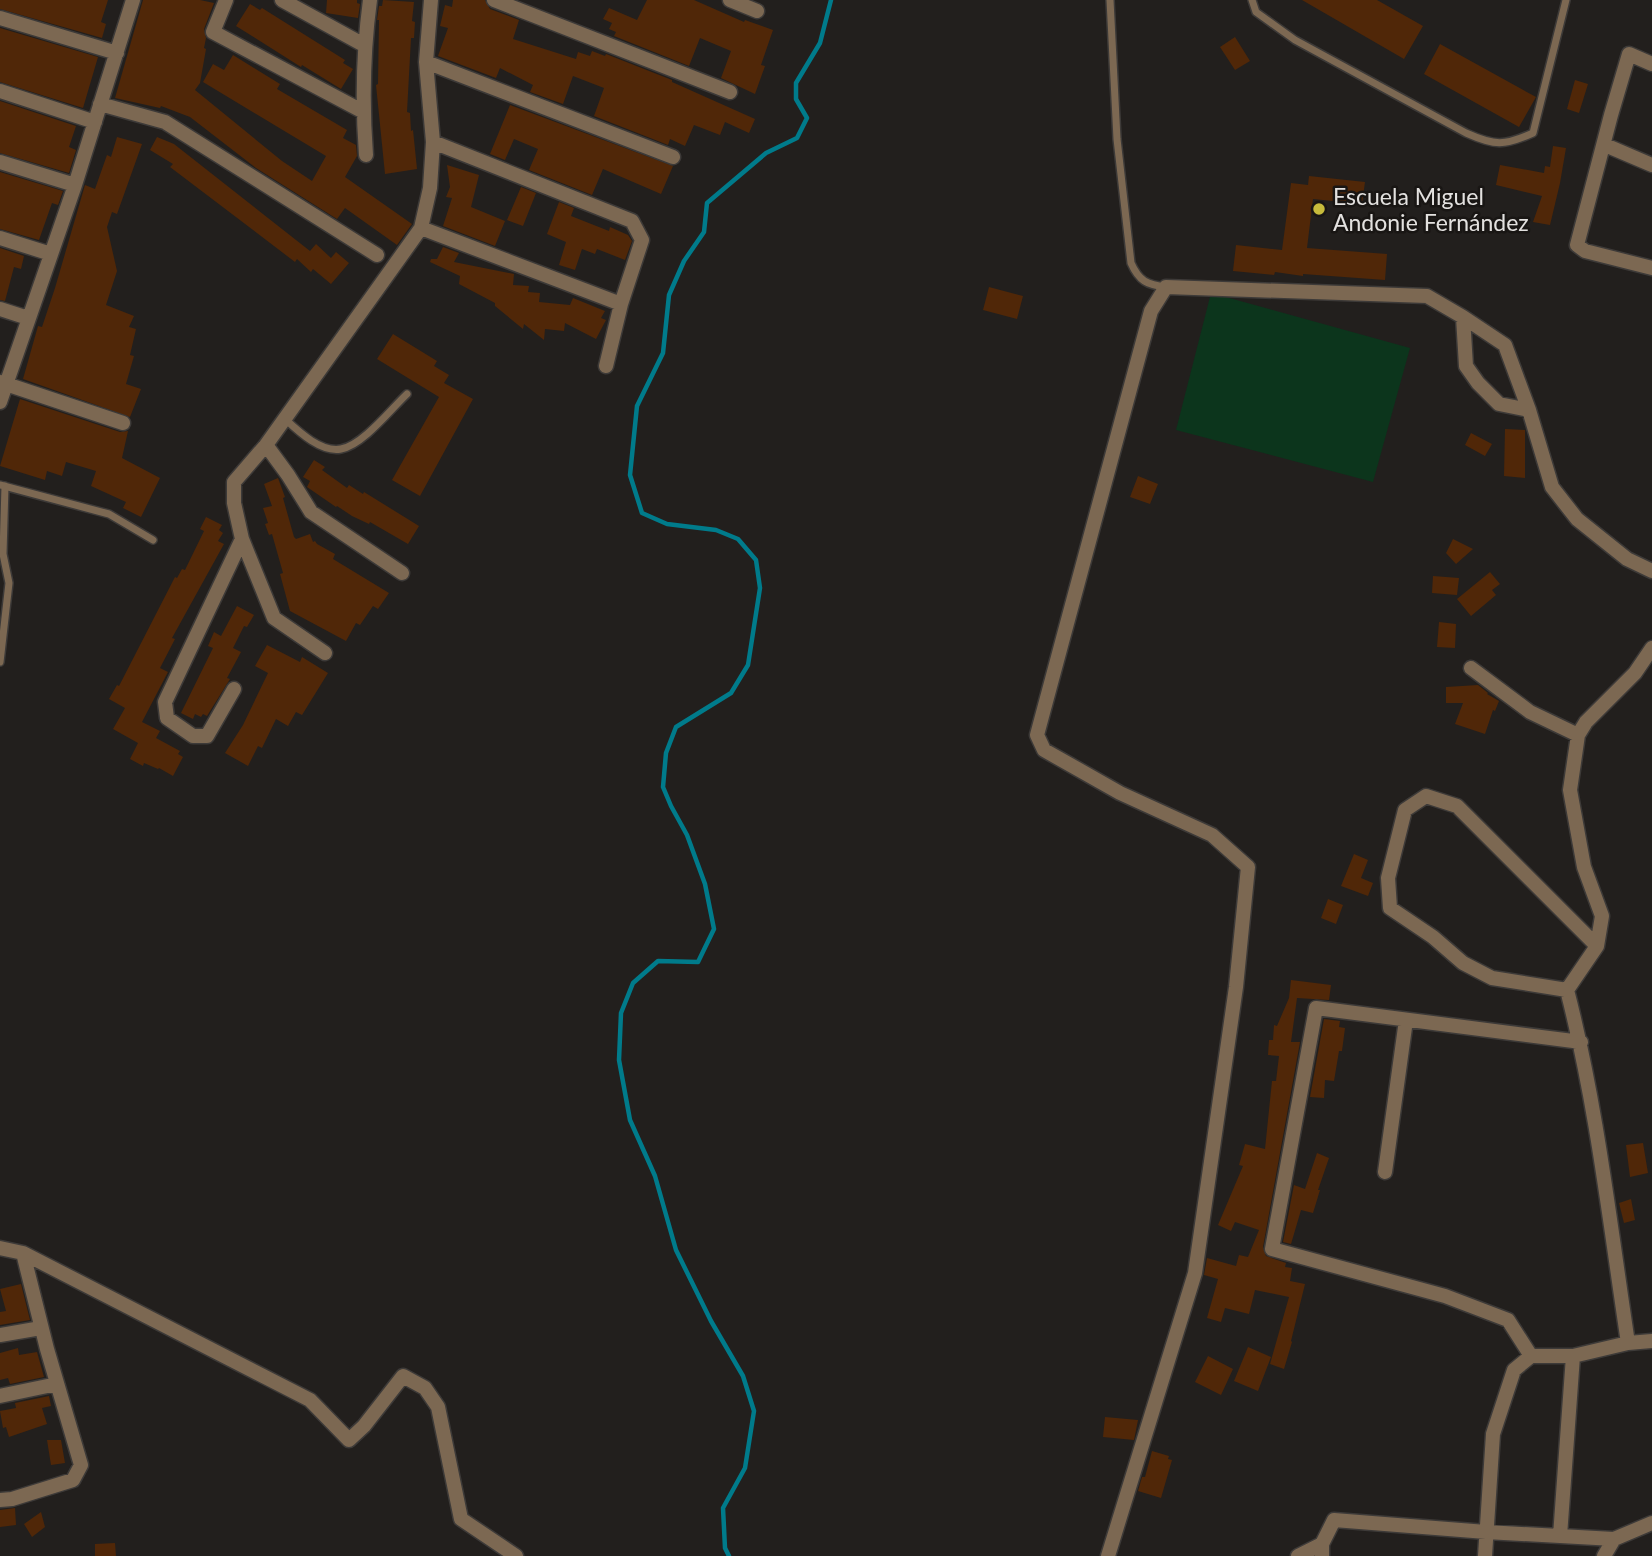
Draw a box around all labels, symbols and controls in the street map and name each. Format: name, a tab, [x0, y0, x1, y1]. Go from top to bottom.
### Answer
place label: Escuela Miguel Andonie Fernández	[1333, 182, 1529, 236]
marker: Escuela Miguel Andonie Fernández	[1311, 201, 1327, 217]

